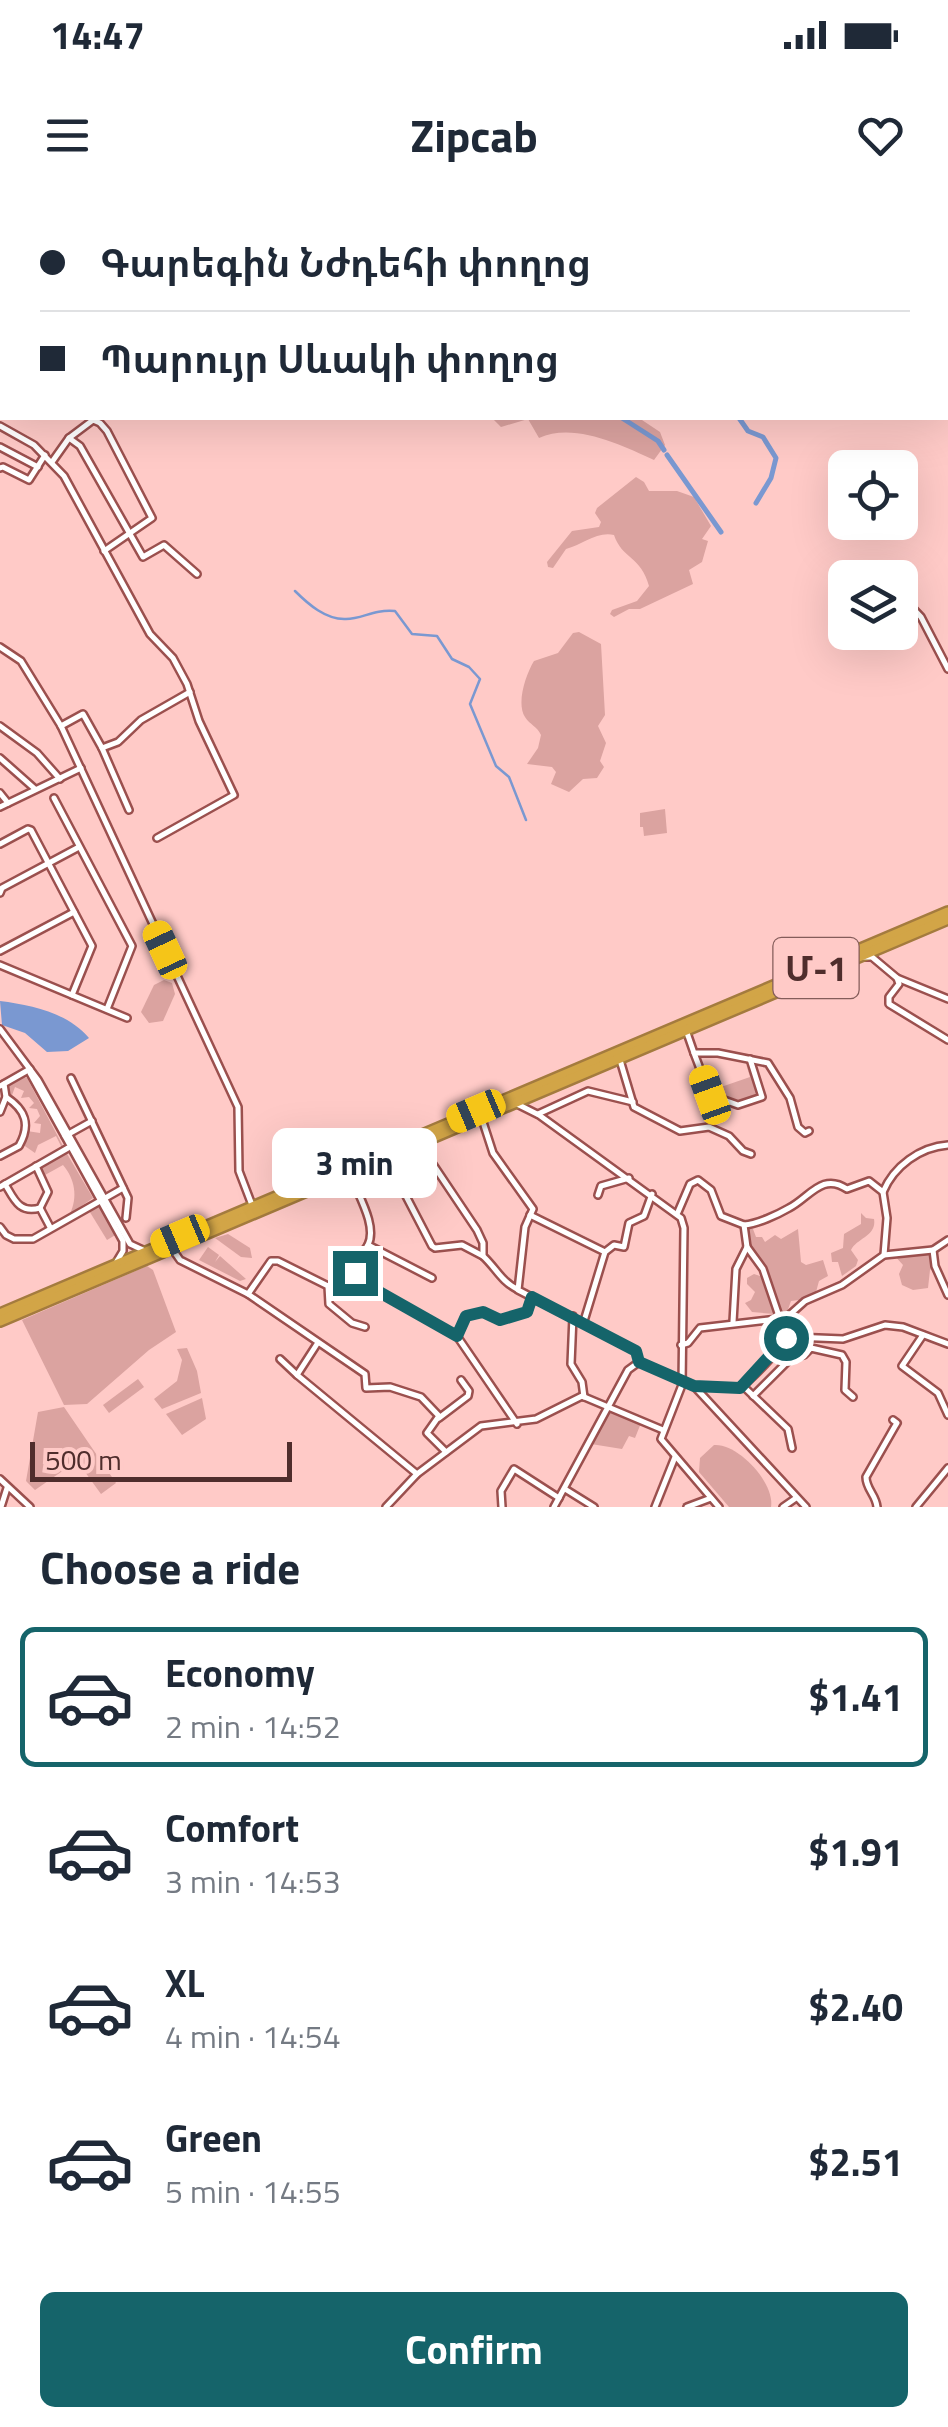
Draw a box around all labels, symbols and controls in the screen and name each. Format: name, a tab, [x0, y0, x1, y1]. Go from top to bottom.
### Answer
text: 14:47	[50, 6, 145, 64]
text: Zipcab	[410, 101, 538, 169]
icon: menu	[40, 108, 95, 163]
icon: heart	[853, 108, 908, 163]
text: Գարեգին Նժդեհի փողոց	[100, 234, 591, 292]
text: Պարույր Սևակի փողոց	[100, 330, 559, 388]
map controls	[828, 450, 918, 650]
button: locate	[828, 450, 918, 540]
button: layers	[828, 560, 918, 650]
car	[139, 916, 191, 984]
road number: Մ-1	[774, 938, 858, 998]
car	[686, 1062, 734, 1128]
car	[443, 1085, 509, 1137]
callout: 3 min	[272, 1128, 438, 1198]
text: 3 min	[316, 1139, 393, 1187]
car	[147, 1210, 213, 1262]
route end	[333, 1251, 378, 1296]
route start	[764, 1316, 809, 1361]
scale bar	[30, 1437, 292, 1482]
text: 500 m	[45, 1438, 122, 1481]
text: Choose a ride	[40, 1533, 300, 1601]
text: Economy	[165, 1644, 315, 1702]
icon: car	[45, 1652, 135, 1742]
text: $1.41	[808, 1668, 903, 1726]
text: 2 min · 14:52	[165, 1702, 341, 1750]
text: Comfort	[165, 1799, 299, 1857]
icon: car	[45, 1807, 135, 1897]
text: $1.91	[808, 1823, 903, 1881]
text: 3 min · 14:53	[165, 1857, 341, 1905]
text: XL	[165, 1954, 205, 2012]
icon: car	[45, 1962, 135, 2052]
text: $2.40	[808, 1978, 903, 2036]
text: 4 min · 14:54	[165, 2012, 341, 2060]
text: Green	[165, 2109, 262, 2167]
icon: car	[45, 2117, 135, 2207]
text: $2.51	[808, 2133, 903, 2191]
text: 5 min · 14:55	[165, 2167, 341, 2215]
button: Confirm	[40, 2292, 908, 2407]

